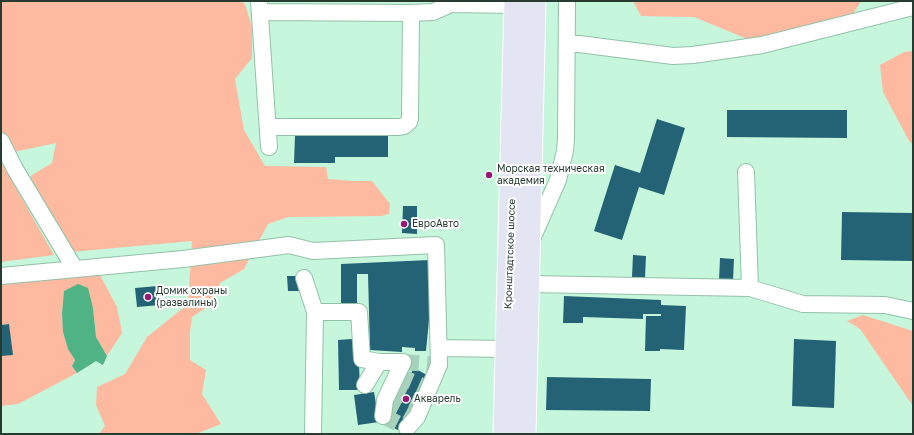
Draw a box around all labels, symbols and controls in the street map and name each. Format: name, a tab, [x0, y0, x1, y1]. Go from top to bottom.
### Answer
place label: Морская техническая академия	[497, 163, 605, 186]
marker: Морская техническая академия	[484, 170, 494, 180]
street label: Кронштадтское шоссе	[502, 199, 518, 309]
place label: ЕвроАвто	[412, 218, 459, 230]
marker: ЕвроАвто	[399, 219, 409, 229]
place label: Домик охраны (развалины)	[156, 285, 227, 308]
marker: Домик охраны (развалины)	[143, 292, 153, 302]
place label: Акварель	[414, 393, 461, 405]
marker: Акварель	[401, 394, 411, 404]

